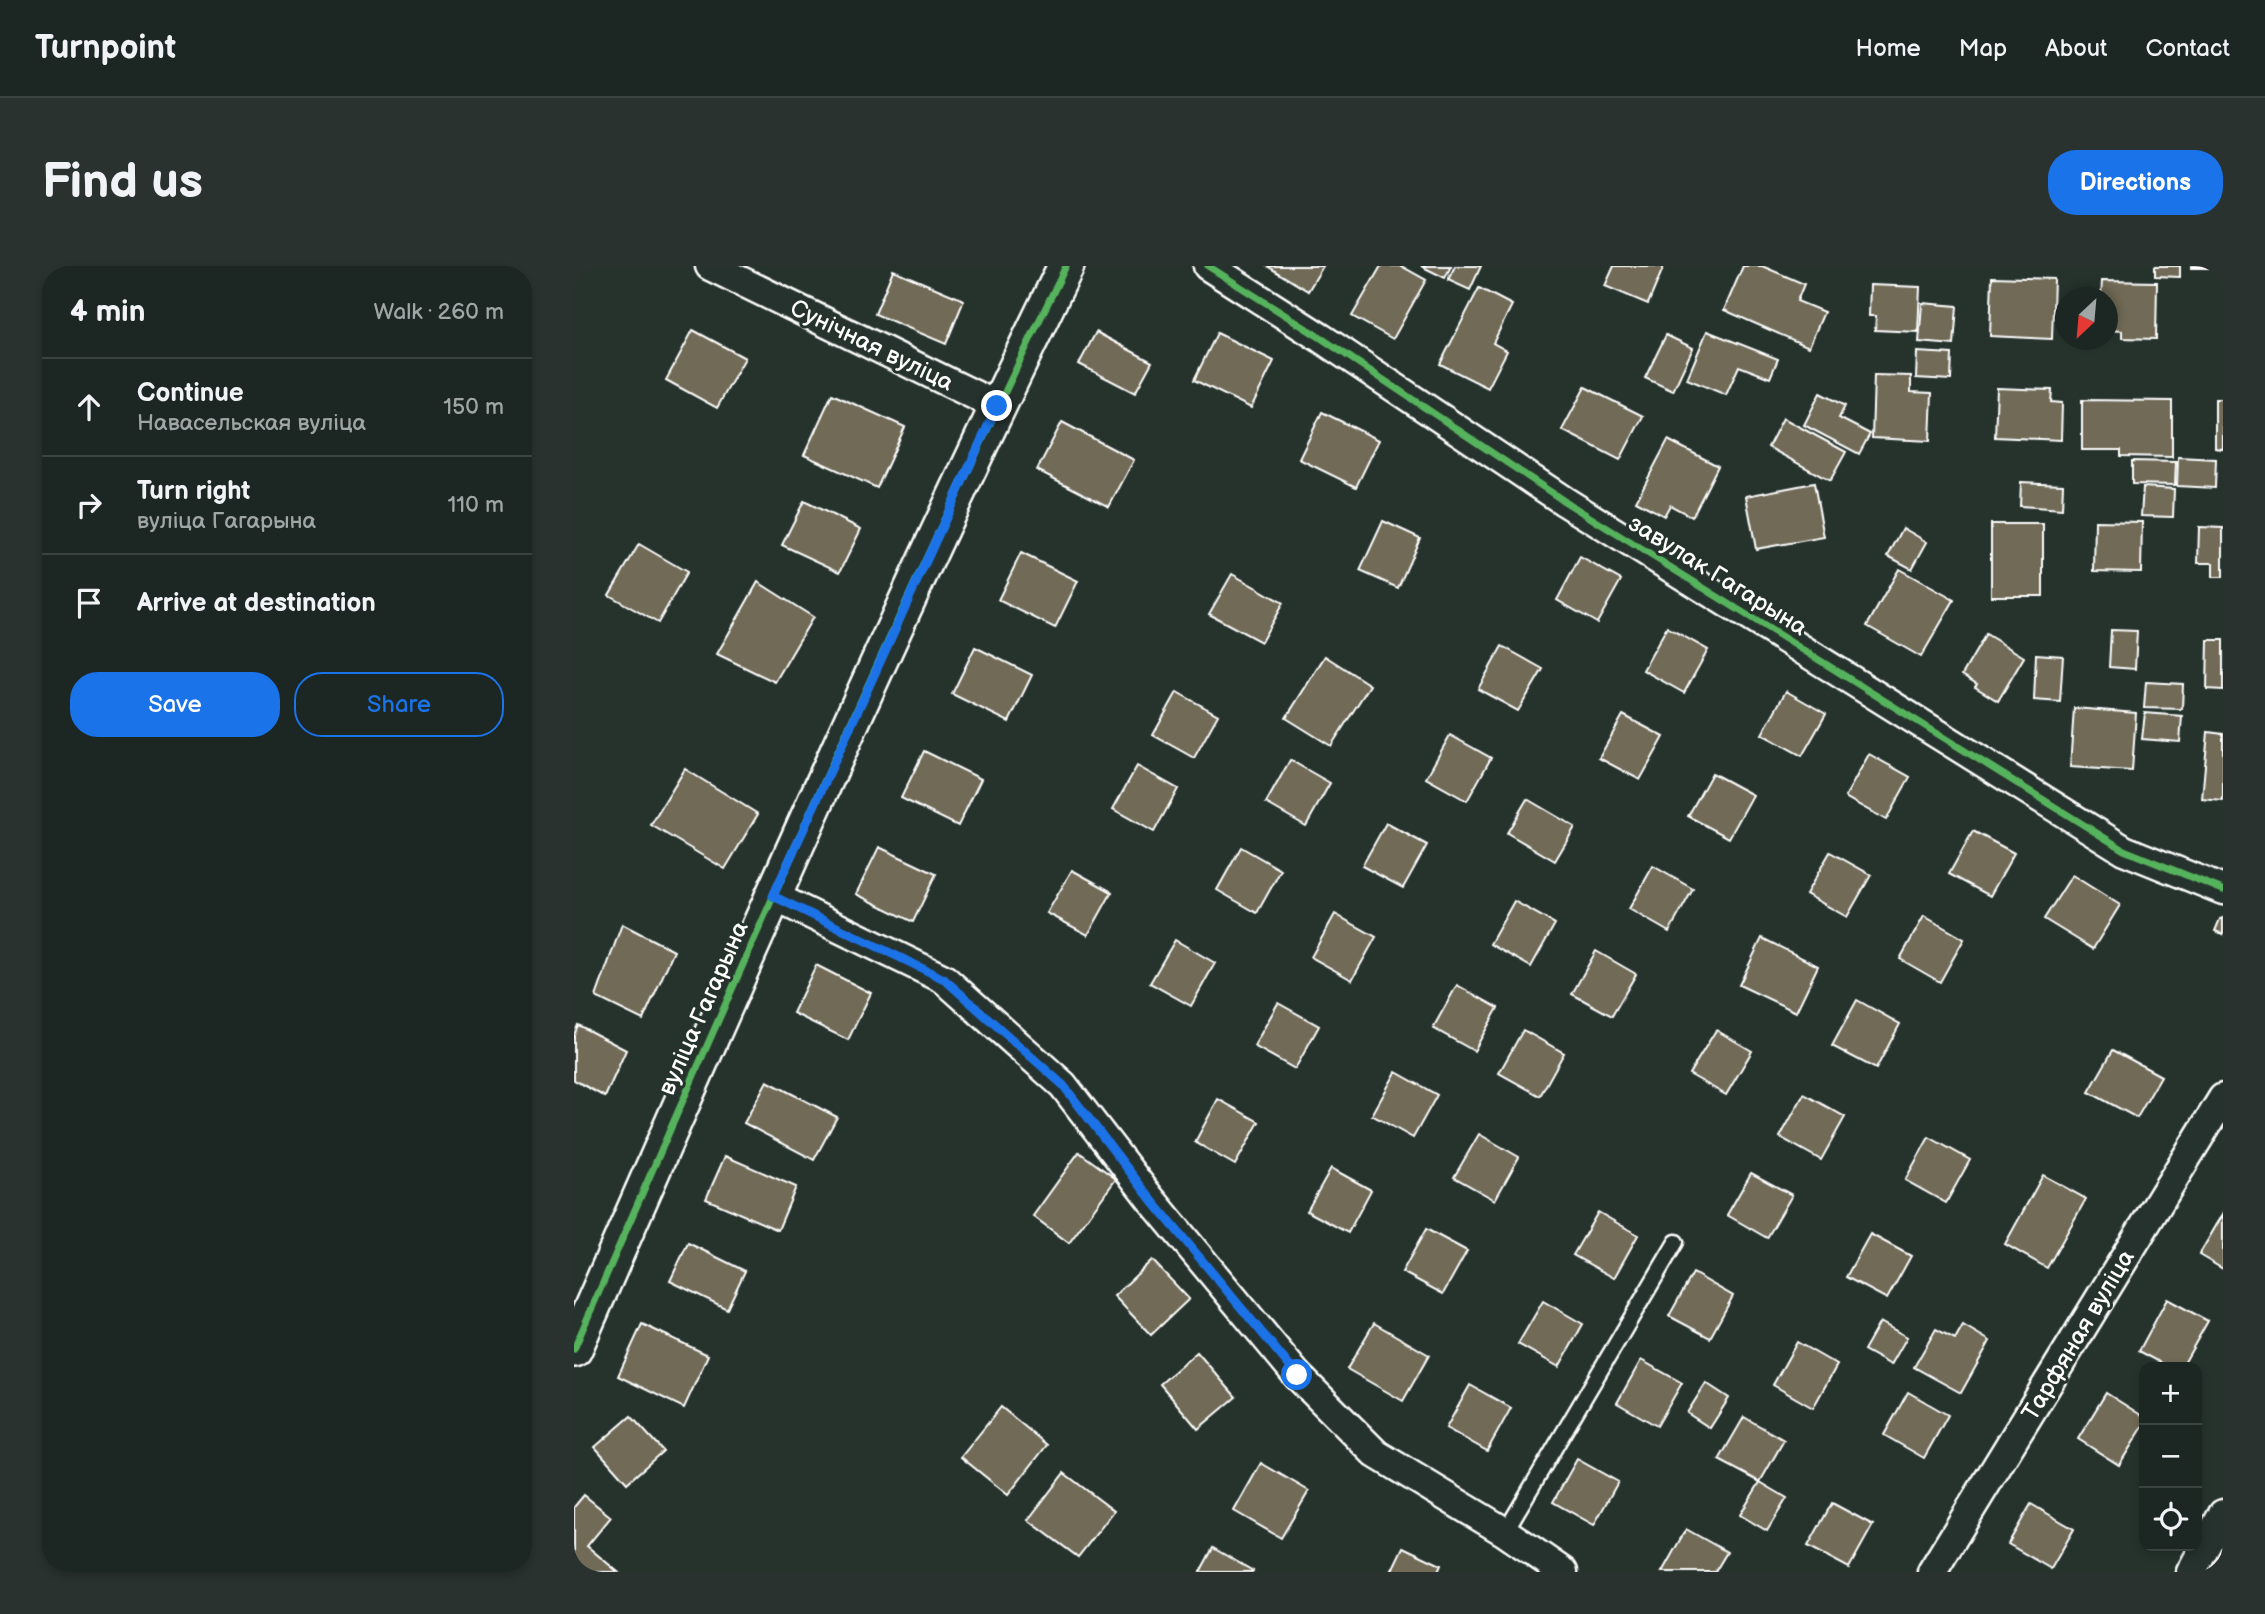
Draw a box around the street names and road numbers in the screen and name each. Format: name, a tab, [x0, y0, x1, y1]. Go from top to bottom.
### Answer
street label: Сунічная вуліца	[785, 293, 958, 398]
street label: завулак Гагарына	[1623, 509, 1813, 642]
street label: вуліца Гагарына	[652, 917, 755, 1099]
street label: Тарфяная вуліца	[2016, 1245, 2141, 1426]

